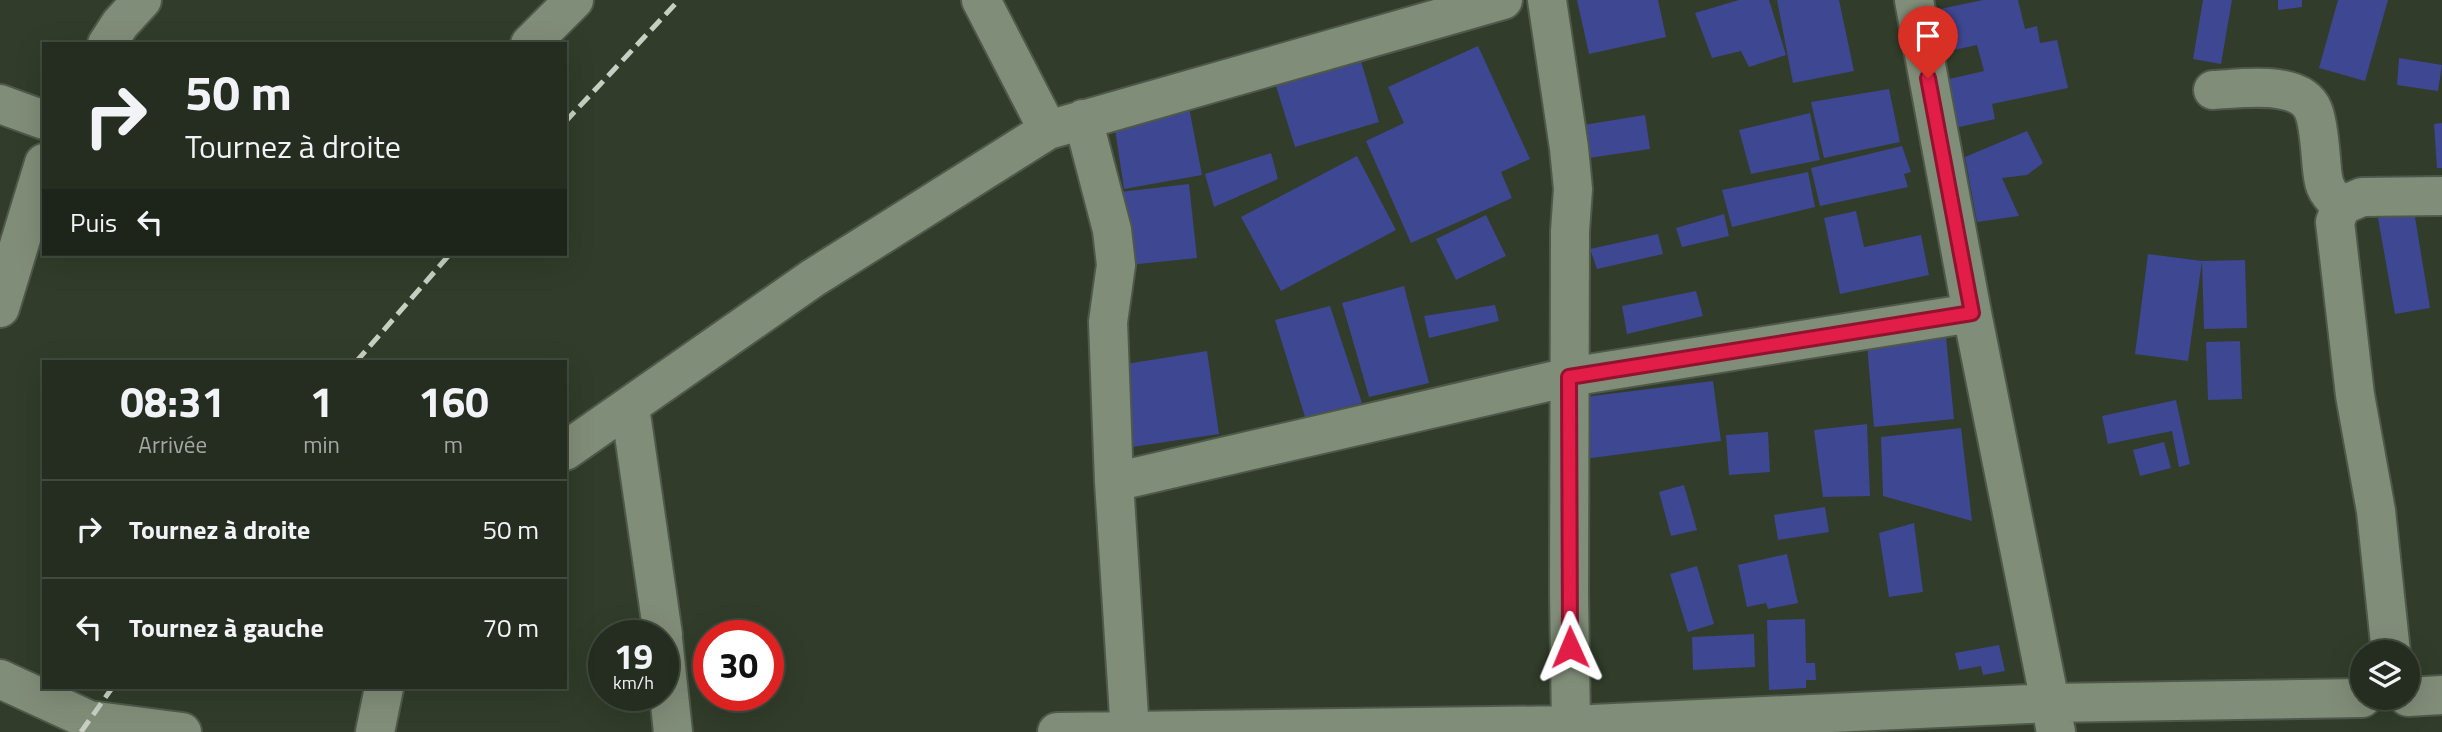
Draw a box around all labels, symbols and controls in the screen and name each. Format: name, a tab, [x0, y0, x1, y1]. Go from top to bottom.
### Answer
pin	[1898, 6, 1958, 78]
icon: arrive	[1909, 17, 1947, 55]
text: 50 m	[185, 54, 292, 129]
icon: right	[70, 70, 161, 161]
text: Tournez à droite	[185, 122, 401, 170]
text: Puis	[70, 203, 117, 242]
icon: left	[131, 203, 169, 241]
text: 08:31	[120, 369, 225, 433]
text: 1	[310, 369, 333, 433]
text: 160	[418, 369, 489, 433]
text: Arrivée	[138, 427, 207, 462]
text: min	[303, 427, 340, 462]
text: m	[444, 427, 463, 462]
icon: right	[70, 510, 108, 548]
text: Tournez à droite	[129, 510, 310, 549]
text: 50 m	[482, 510, 539, 549]
icon: left	[70, 608, 108, 646]
text: Tournez à gauche	[129, 608, 324, 647]
text: 70 m	[482, 608, 539, 647]
position arrow	[1533, 610, 1607, 684]
speed limit sign: 30	[693, 620, 784, 711]
text: 19	[614, 629, 653, 683]
map controls	[2350, 640, 2420, 710]
button: layers	[2350, 640, 2420, 710]
text: km/h	[613, 669, 654, 696]

